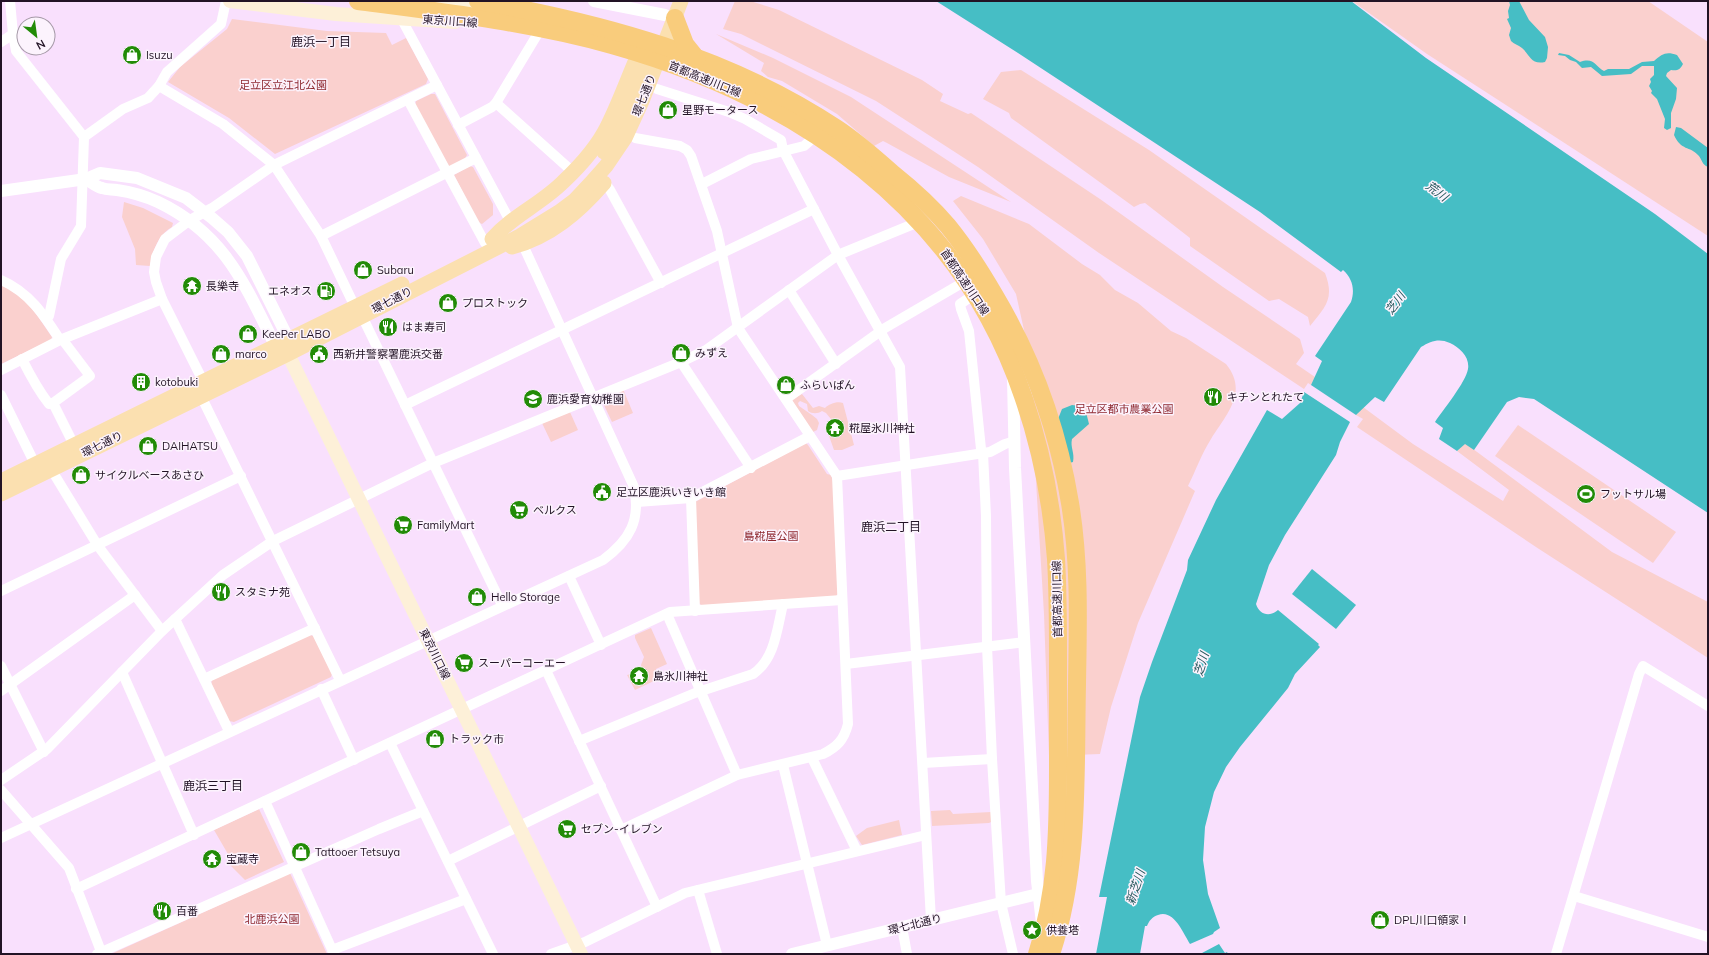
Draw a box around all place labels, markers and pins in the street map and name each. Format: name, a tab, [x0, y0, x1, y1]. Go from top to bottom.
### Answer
shop icon: Isuzu	[121, 44, 143, 66]
place label: Isuzu	[146, 48, 173, 62]
shop icon: 星野モータース	[657, 99, 679, 121]
place label: 星野モータース	[682, 103, 758, 117]
shop icon: Subaru	[352, 259, 374, 281]
place label: Subaru	[377, 263, 414, 277]
temple icon: 長樂寺	[181, 275, 203, 297]
place label: 長樂寺	[206, 279, 239, 293]
fuel station icon: エネオス	[315, 280, 337, 302]
place label: エネオス	[268, 284, 312, 298]
shop icon: プロストック	[437, 292, 459, 314]
place label: プロストック	[462, 296, 528, 310]
restaurant icon: はま寿司	[377, 316, 399, 338]
place label: はま寿司	[402, 320, 446, 334]
shop icon: KeePer LABO	[237, 323, 259, 345]
place label: KeePer LABO	[262, 327, 330, 341]
shop icon: みずえ	[670, 342, 692, 364]
shop icon: marco	[210, 343, 232, 365]
public building icon: 西新井警察署鹿浜交番	[308, 343, 330, 365]
place label: みずえ	[695, 346, 728, 360]
place label: marco	[235, 347, 267, 361]
place label: 西新井警察署鹿浜交番	[333, 347, 443, 361]
building icon: kotobuki	[130, 371, 152, 393]
shop icon: ふらいぱん	[775, 374, 797, 396]
place label: kotobuki	[155, 375, 198, 389]
place label: ふらいぱん	[800, 378, 855, 392]
restaurant icon: キチンとれたて	[1202, 386, 1224, 408]
school or university icon: 鹿浜愛育幼稚園	[522, 388, 544, 410]
place label: キチンとれたて	[1227, 390, 1304, 404]
place label: 鹿浜愛育幼稚園	[547, 392, 624, 406]
temple icon: 糀屋氷川神社	[824, 417, 846, 439]
place label: 糀屋氷川神社	[849, 421, 915, 435]
shop icon: DAIHATSU	[137, 435, 159, 457]
place label: DAIHATSU	[162, 439, 218, 453]
shop icon: サイクルベースあさひ	[70, 464, 92, 486]
place label: サイクルベースあさひ	[95, 468, 204, 482]
public building icon: 足立区鹿浜いきいき館	[591, 481, 613, 503]
sports icon: フットサル場	[1575, 483, 1597, 505]
place label: 足立区鹿浜いきいき館	[616, 485, 726, 499]
place label: フットサル場	[1600, 487, 1666, 501]
supermarket icon: ベルクス	[508, 499, 530, 521]
place label: ベルクス	[533, 503, 577, 517]
supermarket icon: FamilyMart	[392, 514, 414, 536]
place label: FamilyMart	[417, 518, 475, 532]
restaurant icon: スタミナ苑	[210, 581, 232, 603]
place label: スタミナ苑	[235, 585, 290, 599]
shop icon: Hello Storage	[466, 586, 488, 608]
place label: Hello Storage	[491, 590, 560, 604]
supermarket icon: スーパーコーエー	[453, 652, 475, 674]
place label: スーパーコーエー	[478, 656, 566, 670]
temple icon: 島氷川神社	[628, 665, 650, 687]
place label: 島氷川神社	[653, 669, 708, 683]
shop icon: トラック市	[424, 728, 446, 750]
place label: トラック市	[449, 732, 504, 746]
supermarket icon: セブン-イレブン	[556, 818, 578, 840]
place label: セブン-イレブン	[581, 822, 663, 836]
shop icon: Tattooer Tetsuya	[290, 841, 312, 863]
place label: Tattooer Tetsuya	[315, 845, 400, 859]
temple icon: 宝蔵寺	[201, 848, 223, 870]
place label: 宝蔵寺	[226, 852, 259, 866]
restaurant icon: 百番	[151, 900, 173, 922]
place label: 百番	[176, 904, 198, 918]
shop icon: DPL川口領家Ⅰ	[1369, 909, 1391, 931]
place label: DPL川口領家Ⅰ	[1394, 913, 1470, 927]
place icon: 供養塔	[1021, 919, 1043, 941]
place label: 供養塔	[1046, 923, 1079, 937]

